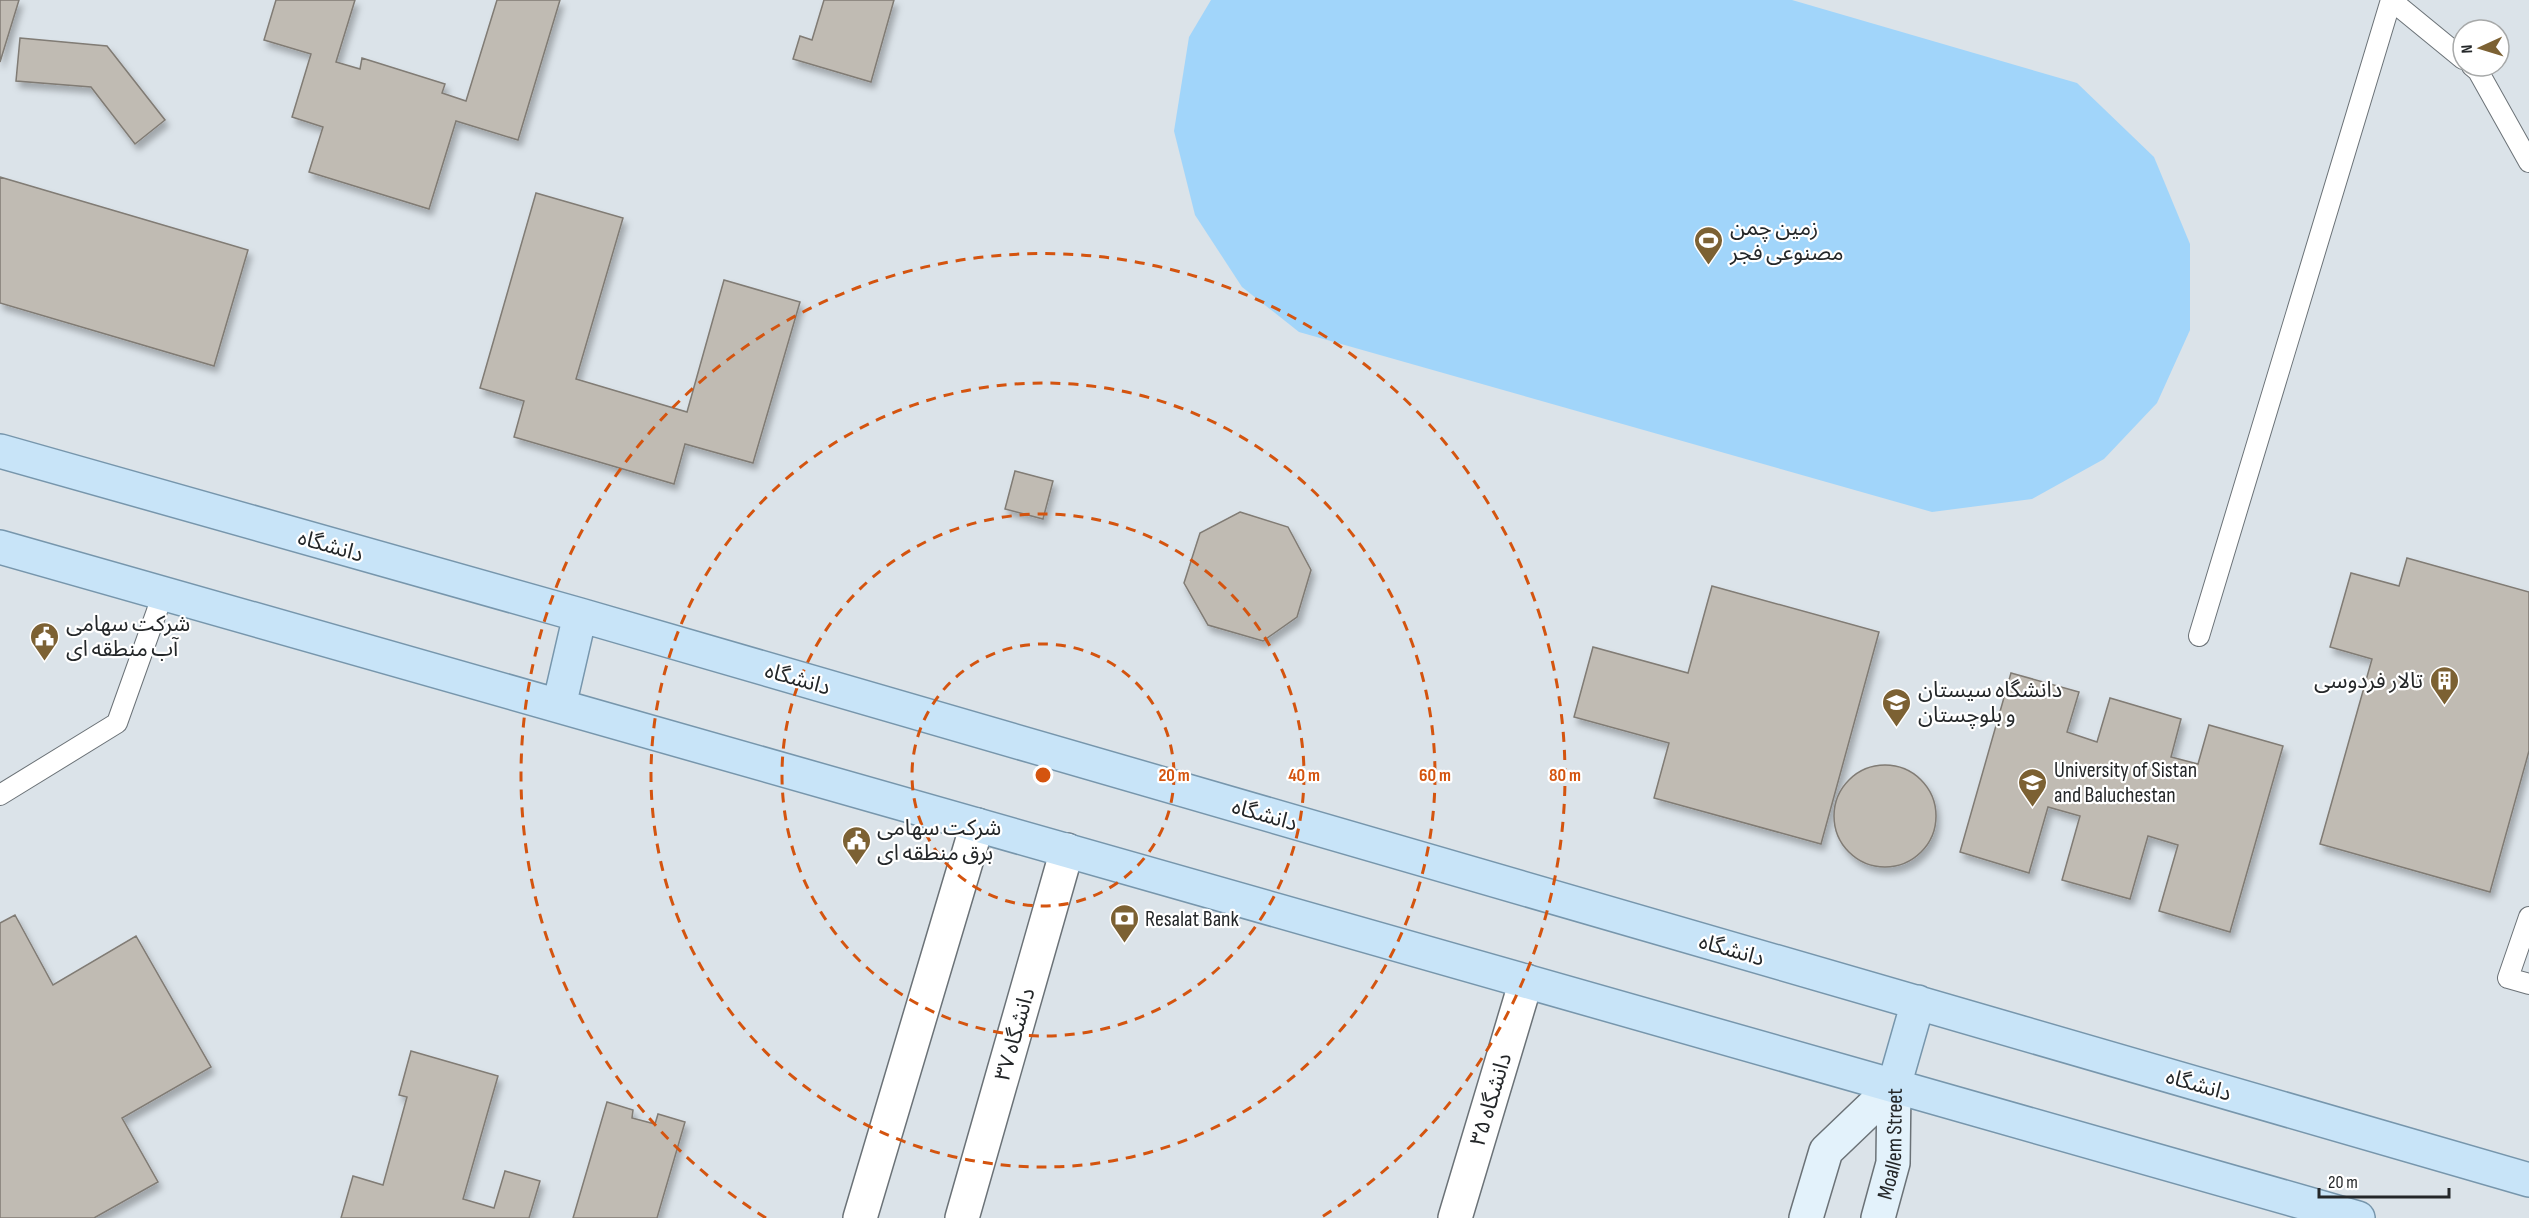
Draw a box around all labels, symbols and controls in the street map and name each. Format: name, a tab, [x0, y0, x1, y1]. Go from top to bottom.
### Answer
north arrow	[2451, 18, 2511, 78]
text: N	[2458, 44, 2477, 54]
place label: زمین چمن مصنوعی فجر	[1729, 215, 1844, 267]
sports icon: زمین چمن مصنوعی فجر	[1693, 224, 1725, 266]
street label: دانشگاه	[295, 524, 366, 569]
place label: شرکت سهامی آب منطقه ای	[66, 611, 190, 663]
public building icon: شرکت سهامی آب منطقه ای	[29, 620, 61, 662]
street label: دانشگاه	[762, 657, 833, 702]
building icon: تالار فردوسی	[2428, 664, 2460, 706]
place label: تالار فردوسی	[2314, 668, 2423, 695]
place label: دانشگاه سیستان و بلوچستان	[1918, 677, 2062, 729]
school or university icon: دانشگاه سیستان و بلوچستان	[1881, 686, 1913, 728]
place label: University of Sistan and Baluchestan	[2054, 757, 2197, 809]
centre of rings	[1033, 765, 1053, 785]
text: 20 m	[1158, 765, 1190, 786]
text: 40 m	[1288, 765, 1320, 786]
text: 60 m	[1419, 765, 1451, 786]
text: 80 m	[1549, 765, 1581, 786]
school or university icon: University of Sistan and Baluchestan	[2017, 766, 2049, 808]
street label: دانشگاه	[1229, 793, 1300, 838]
place label: شرکت سهامی برق منطقه ای	[877, 815, 1001, 867]
public building icon: شرکت سهامی برق منطقه ای	[840, 824, 872, 866]
bank icon: Resalat Bank	[1108, 902, 1140, 944]
place label: Resalat Bank	[1145, 906, 1240, 933]
street label: دانشگاه	[1696, 928, 1767, 973]
street label: دانشگاه ۳۷	[989, 985, 1042, 1084]
street label: دانشگاه ۳۵	[1465, 1050, 1518, 1149]
street label: دانشگاه	[2163, 1063, 2234, 1108]
street label: Moallem Street	[1872, 1088, 1909, 1203]
scale bar	[2319, 1161, 2450, 1199]
text: 20 m	[2328, 1172, 2358, 1193]

